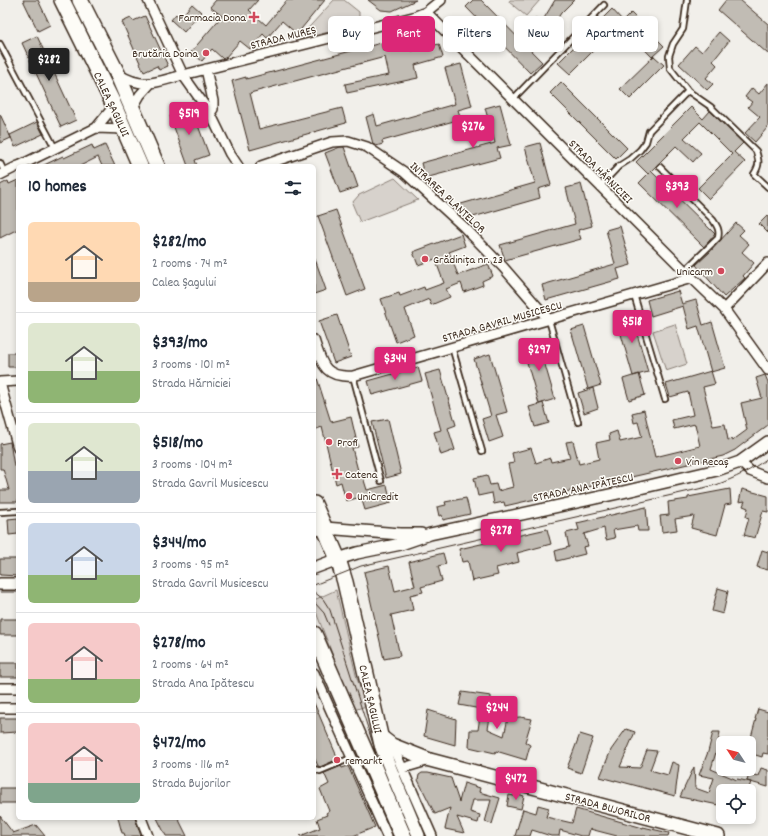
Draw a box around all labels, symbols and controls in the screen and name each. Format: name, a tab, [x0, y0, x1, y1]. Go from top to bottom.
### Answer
place label: Farmacia Dona	[179, 10, 246, 27]
marker: Farmacia Dona	[249, 12, 259, 22]
chip: Buy	[328, 16, 374, 52]
chip: Rent	[382, 16, 435, 52]
chip: Filters	[443, 16, 506, 52]
chip: New	[514, 16, 564, 52]
chip: Apartment	[572, 16, 658, 52]
street label: STRADA MUREȘ	[249, 22, 318, 55]
place label: Brutăria Doina	[132, 46, 198, 63]
pin: $282	[25, 48, 73, 82]
marker: Brutăria Doina	[201, 48, 211, 58]
text: $282	[37, 51, 61, 70]
street label: CALEA ȘAGULUI	[88, 69, 133, 140]
pin: $519	[165, 102, 213, 136]
text: $519	[178, 105, 200, 124]
pin: $276	[449, 115, 497, 149]
text: $276	[461, 118, 485, 137]
street label: STRADA HĂRNICIEI	[564, 136, 636, 208]
street label: INTRAREA PLANTELOR	[405, 158, 489, 238]
pin: $393	[653, 175, 701, 209]
text: 10 homes	[28, 176, 87, 200]
icon: filters	[282, 177, 304, 199]
text: $393	[665, 178, 689, 197]
text: $282/mo	[152, 231, 206, 255]
icon: home	[60, 238, 108, 286]
place label: Grădinița nr. 23	[433, 252, 503, 269]
marker: Grădinița nr. 23	[420, 254, 430, 264]
text: 2 rooms · 74 m²	[152, 255, 227, 274]
place label: Unicarm	[676, 264, 713, 281]
marker: Unicarm	[716, 266, 726, 276]
text: Calea Șagului	[152, 274, 216, 293]
street label: STRADA GAVRIL MUSICESCU	[441, 297, 564, 348]
pin: $518	[608, 310, 656, 344]
text: $518	[622, 313, 642, 332]
text: $393/mo	[152, 332, 208, 356]
pin: $297	[515, 338, 563, 372]
icon: home	[60, 339, 108, 387]
text: $297	[527, 341, 551, 360]
pin: $344	[371, 347, 419, 381]
text: $344	[383, 350, 407, 369]
text: 3 rooms · 101 m²	[152, 356, 230, 375]
text: Strada Hărniciei	[152, 375, 231, 394]
text: $518/mo	[152, 432, 203, 456]
place label: Profi	[337, 435, 358, 452]
marker: Profi	[324, 437, 334, 447]
icon: home	[60, 439, 108, 487]
place label: Vin Recaș	[686, 454, 729, 471]
text: 3 rooms · 104 m²	[152, 456, 232, 475]
marker: Vin Recaș	[673, 456, 683, 466]
place label: Catena	[345, 467, 378, 484]
marker: Catena	[332, 469, 342, 479]
street label: STRADA ANA IPĂTESCU	[531, 469, 635, 507]
text: Strada Gavril Musicescu	[152, 475, 268, 494]
place label: UniCredit	[357, 489, 399, 506]
marker: UniCredit	[344, 491, 354, 501]
pin: $278	[477, 519, 525, 553]
text: $278	[490, 522, 512, 541]
text: $344/mo	[152, 532, 206, 556]
icon: home	[60, 539, 108, 587]
text: 3 rooms · 95 m²	[152, 556, 229, 575]
text: Strada Gavril Musicescu	[152, 575, 268, 594]
text: $278/mo	[152, 632, 205, 656]
icon: home	[60, 639, 108, 687]
text: 2 rooms · 64 m²	[152, 656, 229, 675]
street label: CALEA ȘAGULUI	[353, 663, 386, 736]
text: Strada Ana Ipătescu	[152, 675, 254, 694]
pin: $244	[473, 696, 521, 730]
text: $244	[485, 699, 509, 718]
text: $472/mo	[152, 732, 206, 756]
north arrow	[716, 736, 756, 776]
map controls	[716, 736, 756, 824]
icon: home	[60, 739, 108, 787]
place label: remarkt	[345, 753, 383, 770]
marker: remarkt	[332, 755, 342, 765]
text: 3 rooms · 116 m²	[152, 756, 229, 775]
pin: $472	[492, 767, 540, 801]
text: $472	[505, 770, 527, 789]
text: Strada Bujorilor	[152, 775, 230, 794]
button: locate	[716, 784, 756, 824]
street label: STRADA BUJORILOR	[563, 789, 652, 828]

